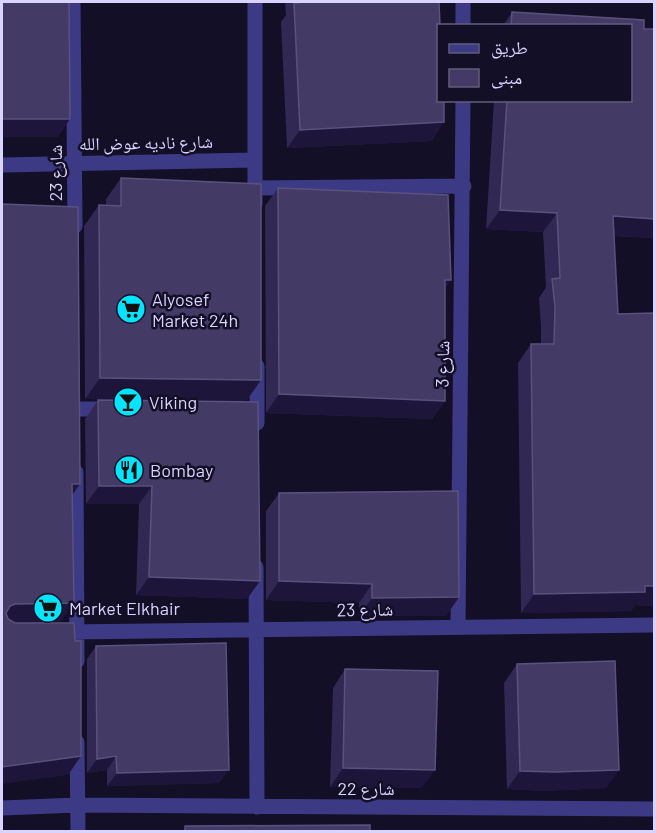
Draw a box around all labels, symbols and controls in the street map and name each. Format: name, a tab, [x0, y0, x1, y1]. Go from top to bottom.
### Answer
legend	[437, 24, 632, 102]
text: طريق	[491, 36, 528, 59]
text: مبنى	[491, 66, 522, 89]
street label: شارع ناديه عوض الله	[79, 130, 213, 155]
street label: شارع 23	[44, 145, 67, 201]
place label: Alyosef Market 24h	[152, 288, 238, 331]
supermarket icon: Alyosef Market 24h	[115, 293, 147, 325]
street label: شارع 3	[431, 340, 454, 388]
bar icon: Viking	[112, 386, 144, 418]
place label: Viking	[149, 391, 197, 413]
restaurant icon: Bombay	[113, 454, 145, 486]
place label: Bombay	[150, 459, 213, 481]
supermarket icon: Market Elkhair	[32, 592, 64, 624]
place label: Market Elkhair	[69, 597, 180, 619]
street label: شارع 23	[336, 598, 394, 621]
street label: شارع 22	[337, 777, 395, 800]

